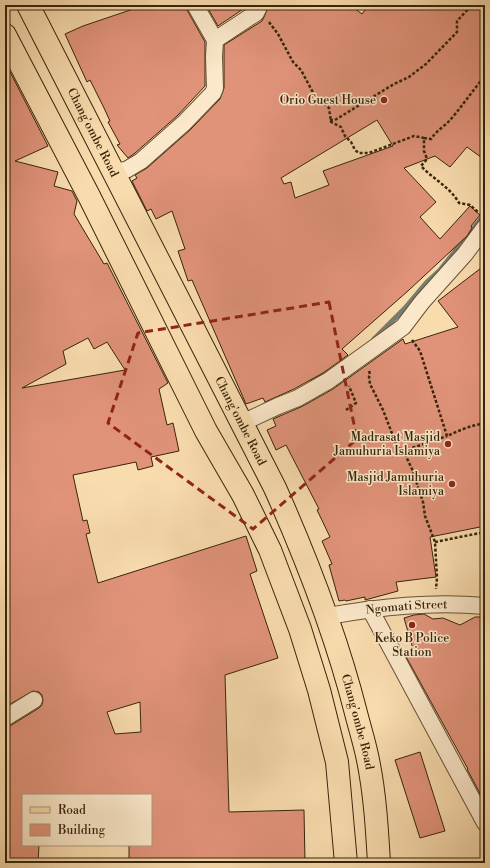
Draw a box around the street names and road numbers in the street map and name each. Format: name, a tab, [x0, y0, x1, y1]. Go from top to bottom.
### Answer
street label: Chang'ombe Road	[64, 85, 122, 180]
street label: Chang'ombe Road	[211, 374, 269, 468]
street label: Ngomati Street	[365, 597, 448, 618]
street label: Chang'ombe Road	[338, 672, 377, 771]

